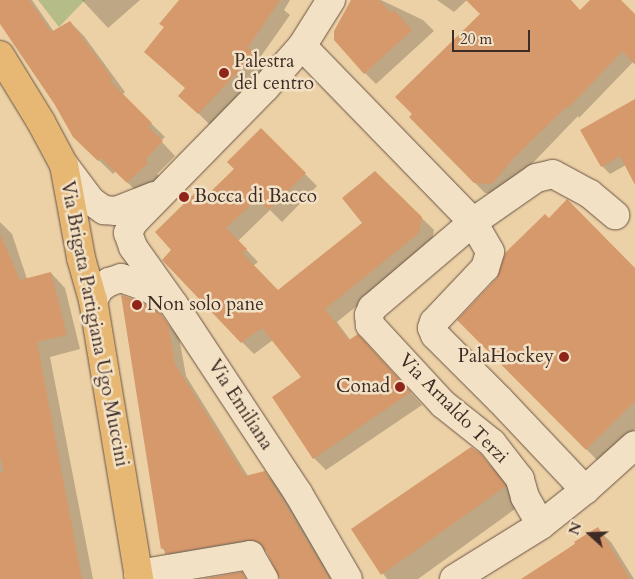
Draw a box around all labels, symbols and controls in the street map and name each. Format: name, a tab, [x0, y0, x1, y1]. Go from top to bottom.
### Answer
scale bar	[455, 20, 532, 52]
text: 20 m	[460, 29, 492, 49]
place label: Palestra del centro	[234, 51, 314, 95]
marker: Palestra del centro	[218, 67, 230, 79]
street label: Via Brigata Partigiana Ugo Muccini	[55, 179, 133, 469]
place label: Bocca di Bacco	[194, 186, 317, 208]
marker: Bocca di Bacco	[178, 191, 190, 203]
place label: Non solo pane	[147, 294, 264, 316]
marker: Non solo pane	[131, 299, 143, 311]
place label: PalaHockey	[458, 346, 554, 368]
street label: Via Arnaldo Terzi	[393, 349, 513, 469]
marker: PalaHockey	[558, 351, 570, 363]
street label: Via Emiliana	[202, 356, 278, 454]
place label: Conad	[336, 376, 390, 398]
marker: Conad	[394, 381, 406, 393]
north arrow	[565, 509, 615, 559]
text: N	[564, 520, 586, 538]

